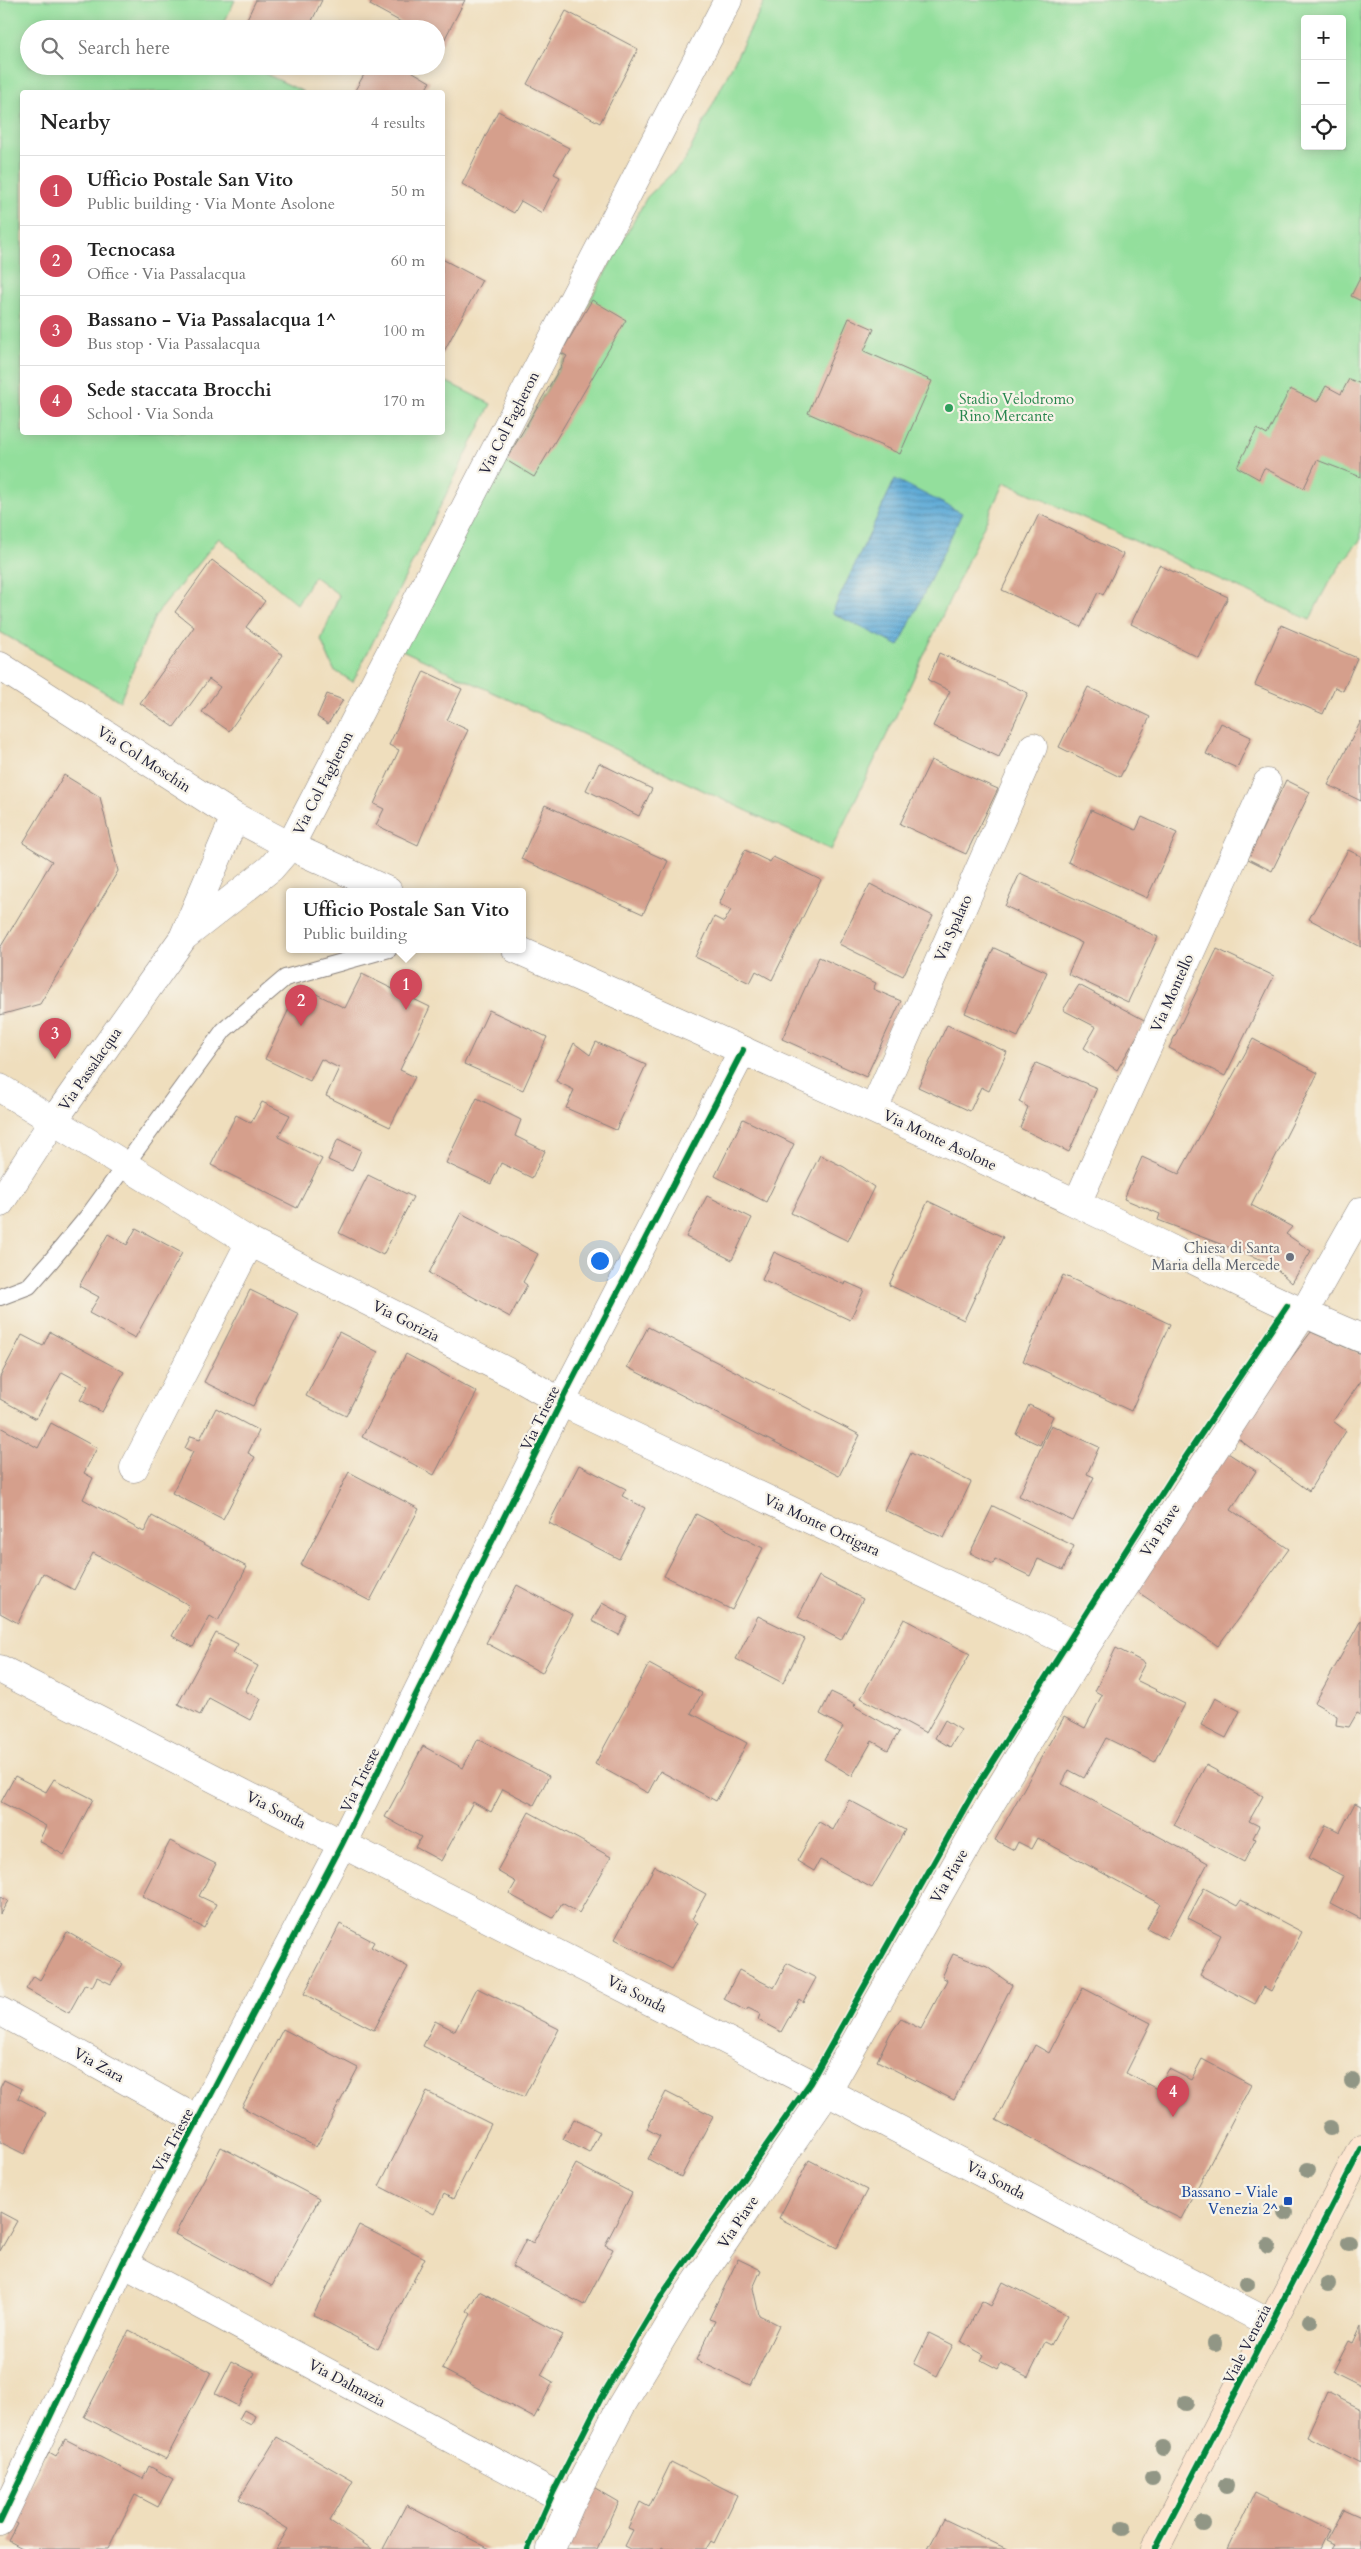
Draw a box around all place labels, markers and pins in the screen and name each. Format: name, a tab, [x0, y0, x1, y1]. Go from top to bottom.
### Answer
place label: Stadio Velodromo Rino Mercante	[959, 389, 1074, 426]
marker: Stadio Velodromo Rino Mercante	[943, 402, 955, 414]
pin: 1	[390, 969, 422, 1010]
pin: 2	[285, 985, 317, 1026]
pin: 3	[39, 1018, 71, 1059]
place label: Chiesa di Santa Maria della Mercede	[1151, 1238, 1281, 1275]
marker: Chiesa di Santa Maria della Mercede	[1284, 1251, 1296, 1263]
pin: 4	[1157, 2076, 1189, 2117]
place label: Bassano - Viale Venezia 2^	[1181, 2182, 1278, 2219]
marker: Bassano - Viale Venezia 2^	[1282, 2195, 1294, 2207]

